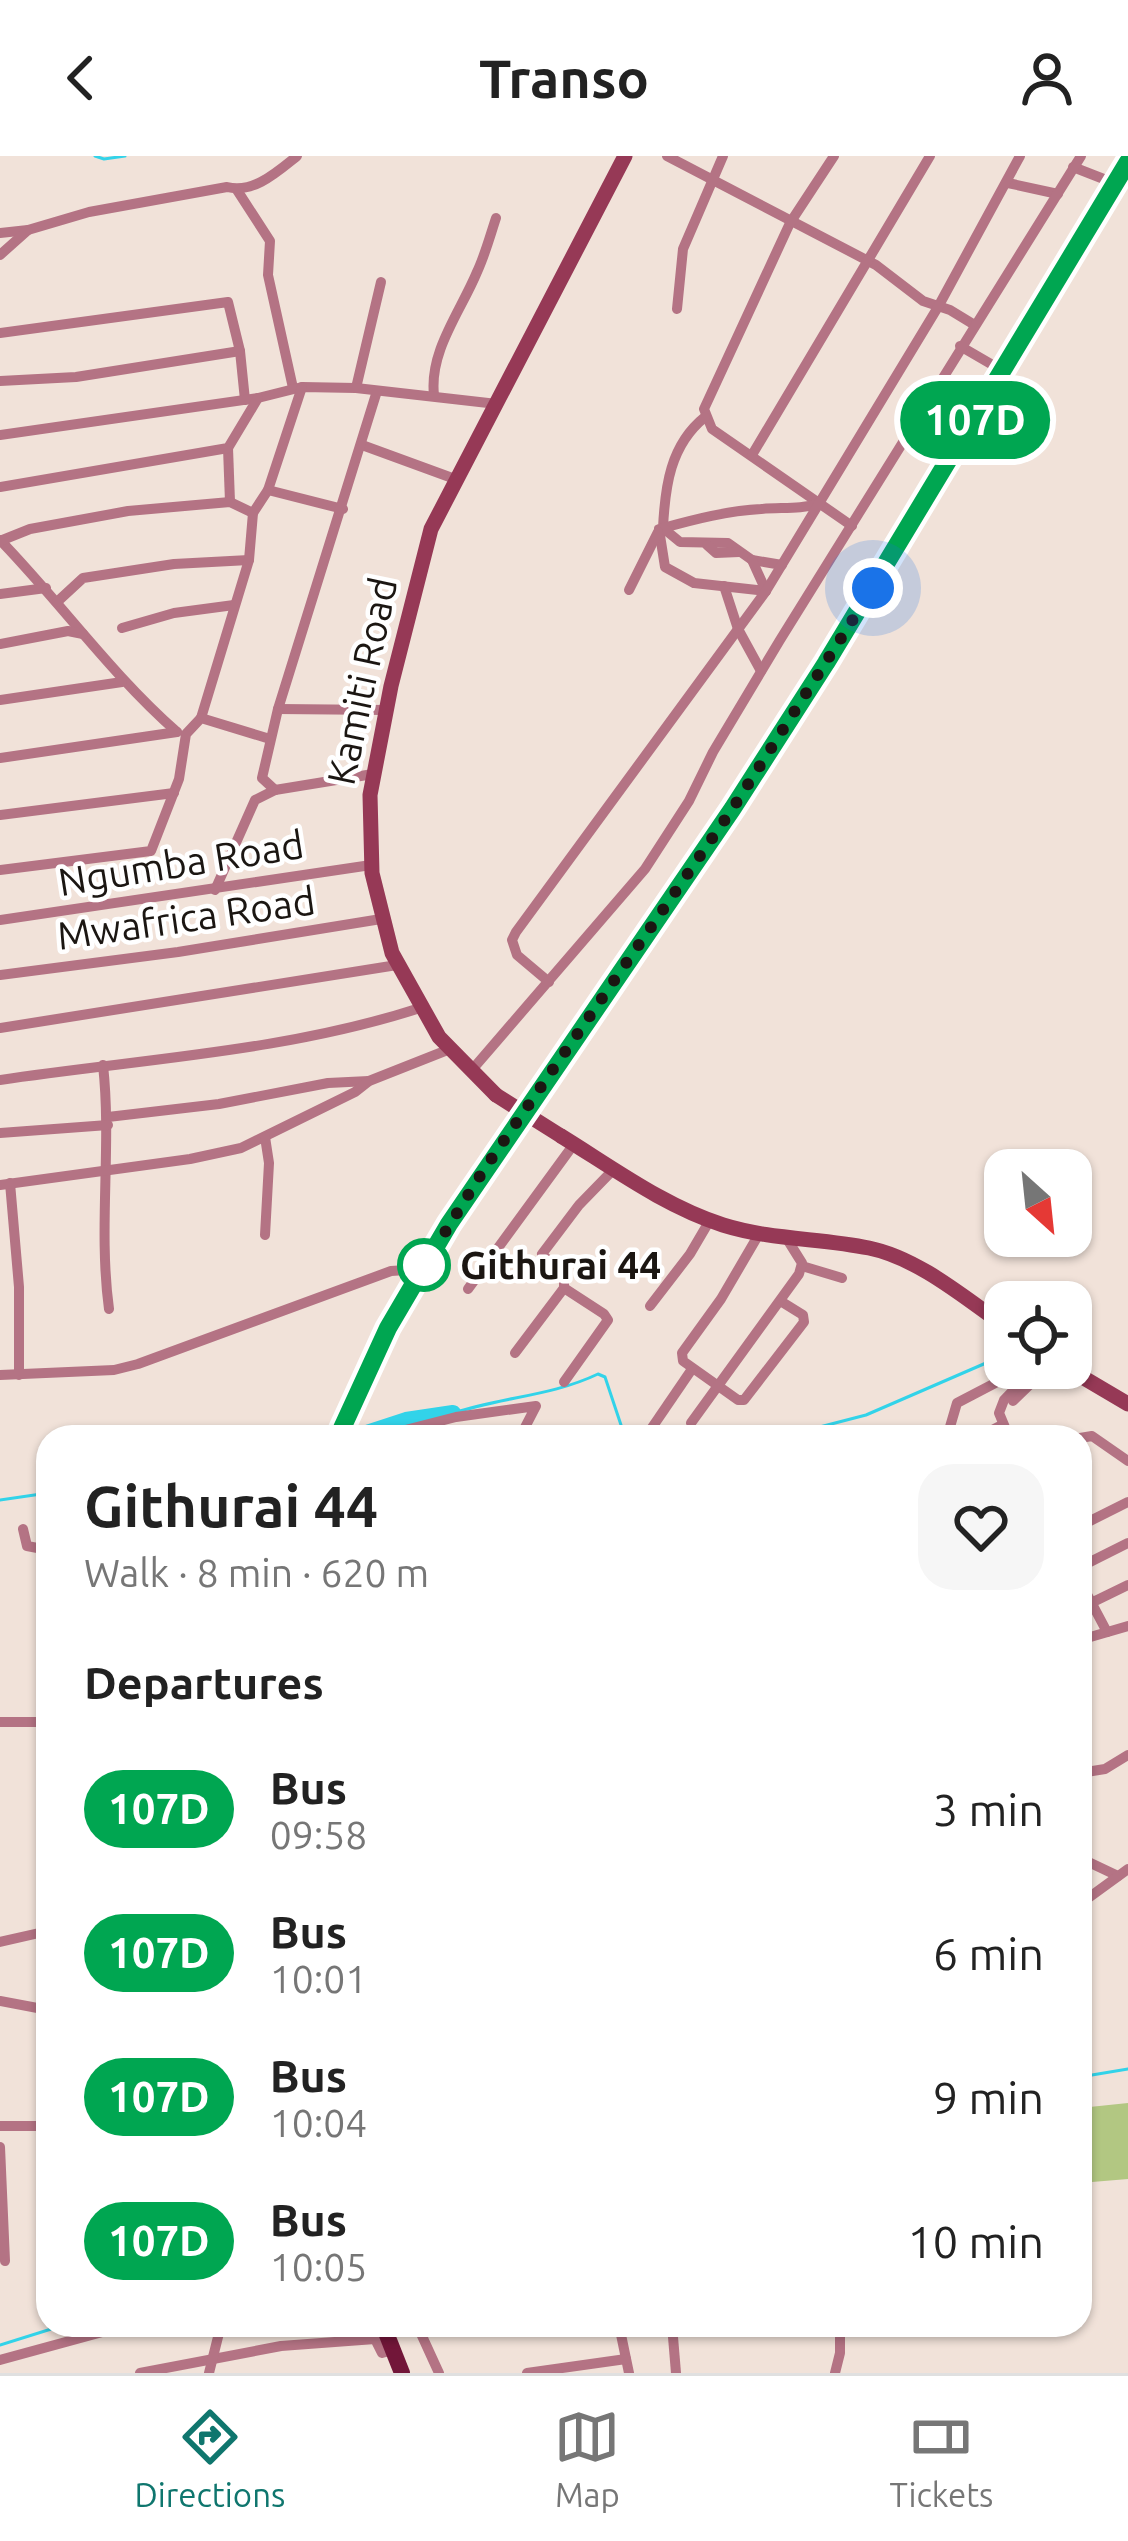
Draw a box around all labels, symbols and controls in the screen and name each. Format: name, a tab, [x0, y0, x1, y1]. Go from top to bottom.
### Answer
icon: back	[48, 45, 114, 111]
icon: person	[1014, 45, 1080, 111]
text: Transo	[479, 48, 649, 108]
line badge: 107D	[891, 381, 1059, 459]
text: 107D	[924, 396, 1026, 443]
your location	[843, 558, 903, 618]
street label: Kamiti Road	[319, 573, 404, 788]
street label: Ngumba Road	[55, 822, 307, 903]
street label: Mwafrica Road	[54, 878, 318, 957]
north arrow	[984, 1149, 1092, 1257]
map controls	[984, 1149, 1092, 1389]
marker: Githurai 44	[399, 1240, 449, 1290]
place label: Githurai 44	[460, 1243, 661, 1286]
button: locate	[984, 1281, 1092, 1389]
button: heart	[918, 1464, 1044, 1590]
text: Githurai 44	[84, 1474, 378, 1538]
text: Walk · 8 min · 620 m	[84, 1551, 429, 1594]
text: Departures	[84, 1657, 324, 1708]
text: Bus	[270, 1762, 347, 1813]
text: 3 min	[933, 1784, 1044, 1835]
text: 107D	[108, 1785, 210, 1832]
text: 09:58	[270, 1813, 367, 1856]
text: Bus	[270, 1906, 347, 1957]
text: 6 min	[933, 1928, 1044, 1979]
text: 107D	[108, 1929, 210, 1976]
text: 10:01	[270, 1957, 367, 2000]
text: Bus	[270, 2050, 347, 2101]
text: 9 min	[933, 2072, 1044, 2123]
text: 107D	[108, 2073, 210, 2120]
text: 10:04	[270, 2101, 367, 2144]
text: Bus	[270, 2194, 347, 2245]
text: 10 min	[907, 2216, 1044, 2267]
text: 107D	[108, 2217, 210, 2264]
text: 10:05	[270, 2245, 367, 2288]
tab: Directions	[135, 2404, 285, 2513]
tab: Map	[554, 2404, 620, 2513]
tab: Tickets	[889, 2404, 993, 2513]

